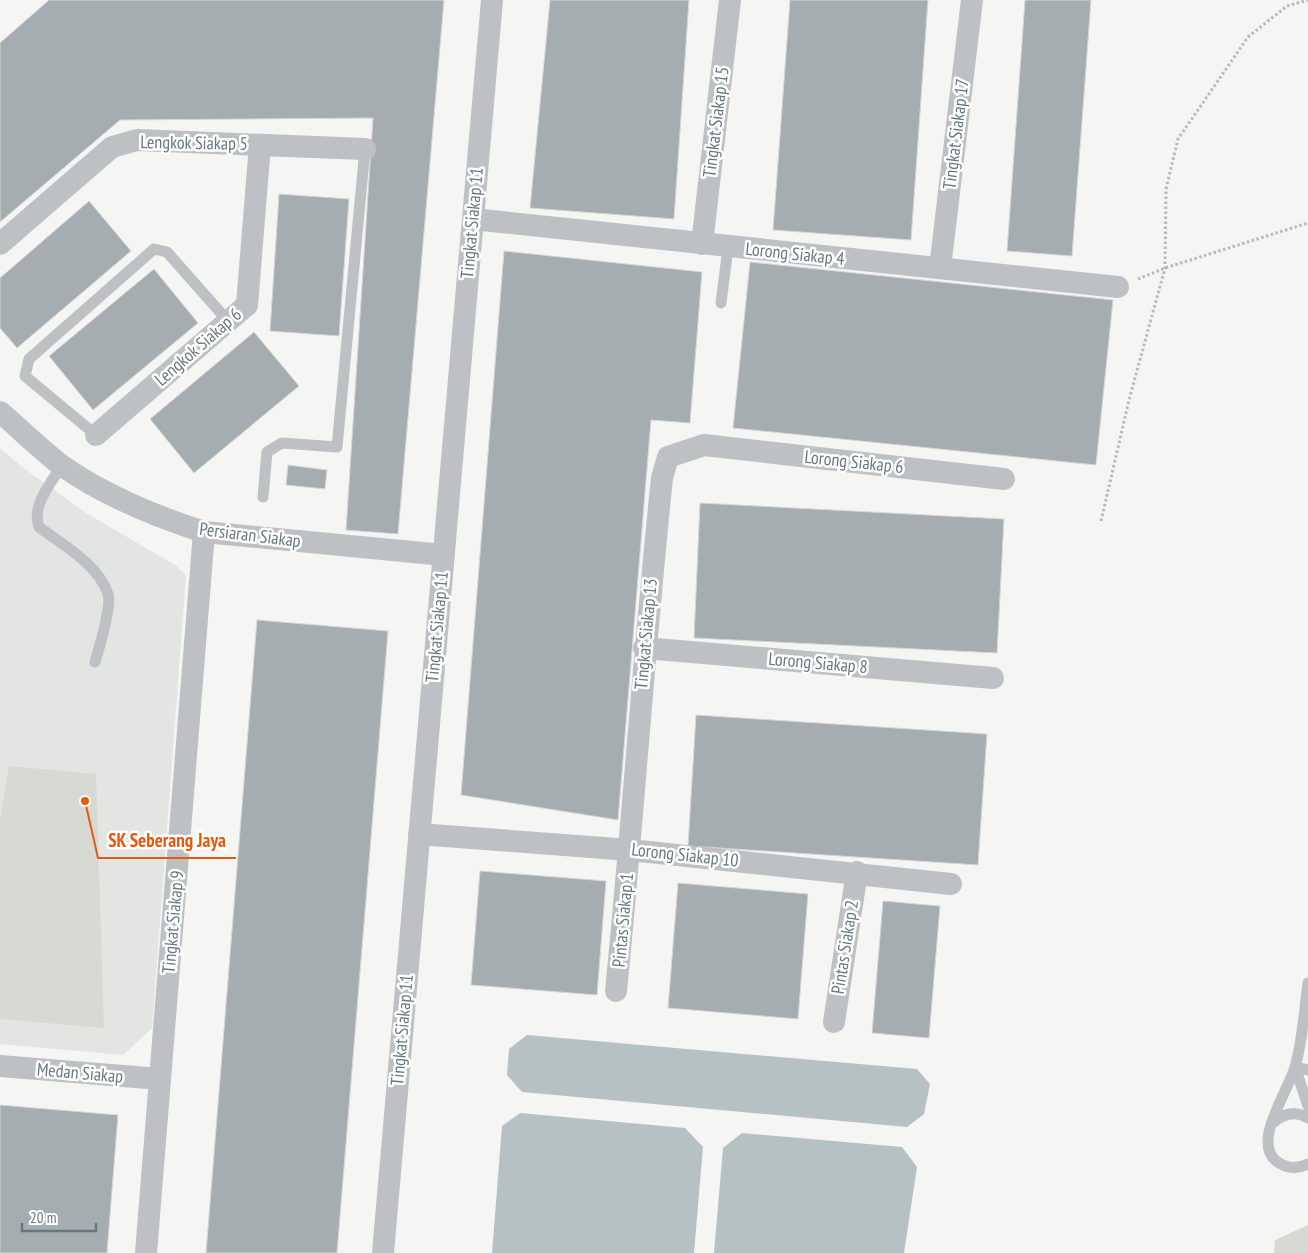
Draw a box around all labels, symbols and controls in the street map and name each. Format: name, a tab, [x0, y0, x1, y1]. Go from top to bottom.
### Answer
street label: Tingkat Siakap 15	[697, 65, 734, 179]
street label: Tingkat Siakap 17	[937, 77, 974, 191]
street label: Lengkok Siakap 5	[140, 130, 248, 155]
street label: Tingkat Siakap 11	[455, 166, 488, 279]
street label: Lorong Siakap 4	[744, 237, 846, 270]
street label: Lengkok Siakap 6	[150, 303, 246, 391]
street label: Lorong Siakap 6	[803, 445, 905, 478]
street label: Persiaran Siakap	[198, 517, 302, 552]
street label: Tingkat Siakap 11	[420, 570, 453, 683]
street label: Tingkat Siakap 13	[629, 577, 662, 690]
street label: Lorong Siakap 8	[768, 647, 869, 678]
callout: SK Seberang Jaya	[98, 824, 236, 858]
text: SK Seberang Jaya	[108, 828, 226, 852]
street label: Lorong Siakap 10	[630, 837, 740, 872]
street label: Tingkat Siakap 9	[157, 869, 188, 974]
street label: Pintas Siakap 1	[607, 872, 638, 968]
street label: Pintas Siakap 2	[826, 898, 863, 995]
street label: Tingkat Siakap 11	[385, 973, 418, 1086]
street label: Medan Siakap	[36, 1057, 124, 1088]
scale bar	[22, 1200, 96, 1232]
text: 20 m	[30, 1208, 56, 1227]

